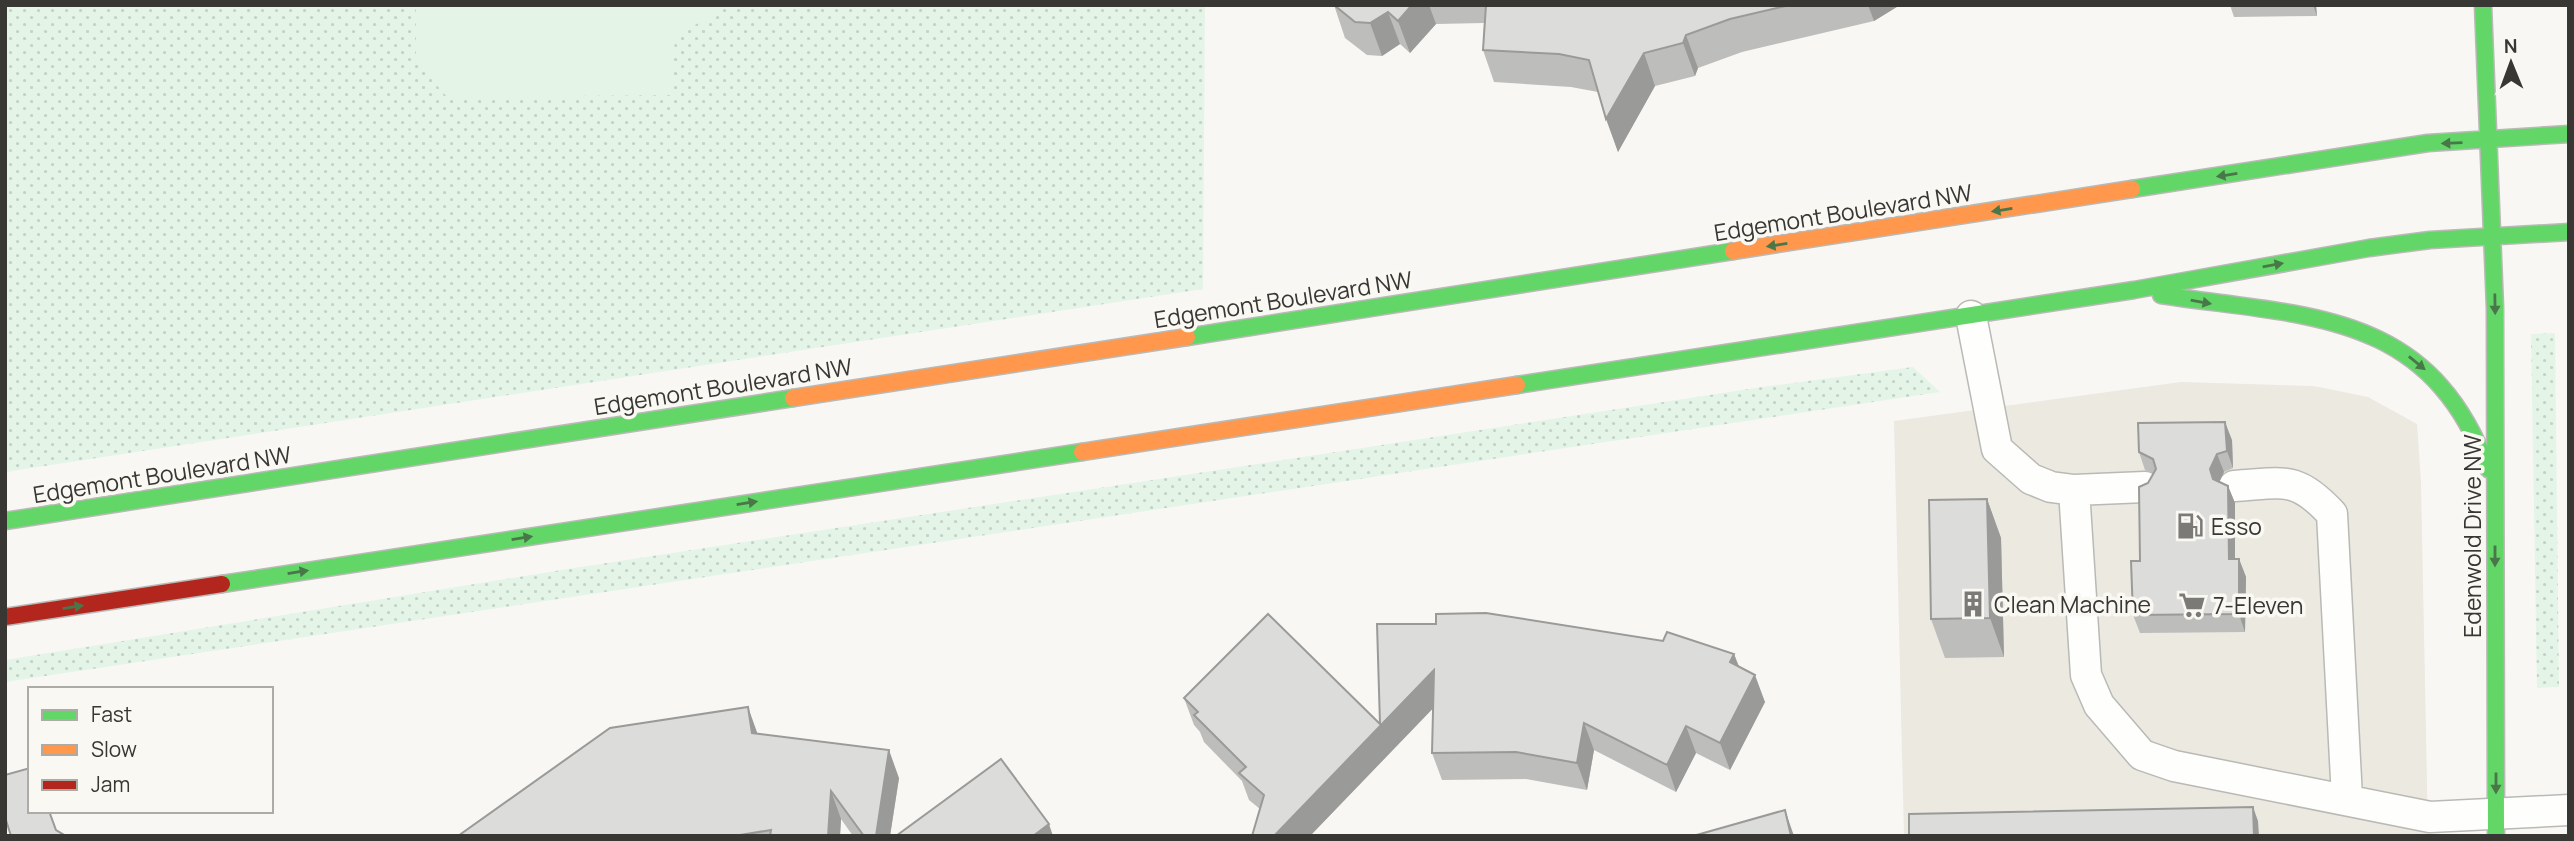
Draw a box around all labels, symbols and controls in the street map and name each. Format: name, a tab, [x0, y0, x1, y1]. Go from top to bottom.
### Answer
north arrow	[2476, 28, 2546, 98]
text: N	[2504, 33, 2518, 59]
one-way arrow	[2441, 137, 2463, 148]
one-way arrow	[2216, 170, 2238, 181]
street label: Edgemont Boulevard NW	[1712, 176, 1975, 248]
one-way arrow	[1991, 205, 2013, 216]
one-way arrow	[1766, 240, 1788, 251]
one-way arrow	[2262, 259, 2284, 270]
street label: Edgemont Boulevard NW	[1152, 263, 1415, 335]
one-way arrow	[2489, 294, 2501, 316]
one-way arrow	[2190, 297, 2212, 308]
street label: Edgemont Boulevard NW	[592, 350, 855, 422]
one-way arrow	[2407, 355, 2425, 370]
street label: Edenwold Drive NW	[2456, 434, 2488, 638]
street label: Edgemont Boulevard NW	[31, 438, 294, 510]
one-way arrow	[736, 497, 758, 508]
place label: Esso	[2211, 510, 2262, 542]
fuel station icon: Esso	[2175, 511, 2205, 541]
one-way arrow	[512, 532, 534, 543]
one-way arrow	[2489, 545, 2501, 567]
one-way arrow	[287, 566, 309, 577]
place label: Clean Machine	[1994, 588, 2151, 620]
building icon: Clean Machine	[1958, 589, 1988, 619]
place label: 7-Eleven	[2213, 589, 2303, 621]
supermarket icon: 7-Eleven	[2177, 590, 2207, 620]
one-way arrow	[62, 601, 84, 612]
legend	[28, 687, 273, 813]
text: Fast	[91, 700, 132, 728]
text: Slow	[91, 735, 137, 763]
text: Jam	[91, 770, 130, 798]
one-way arrow	[2490, 772, 2501, 794]

